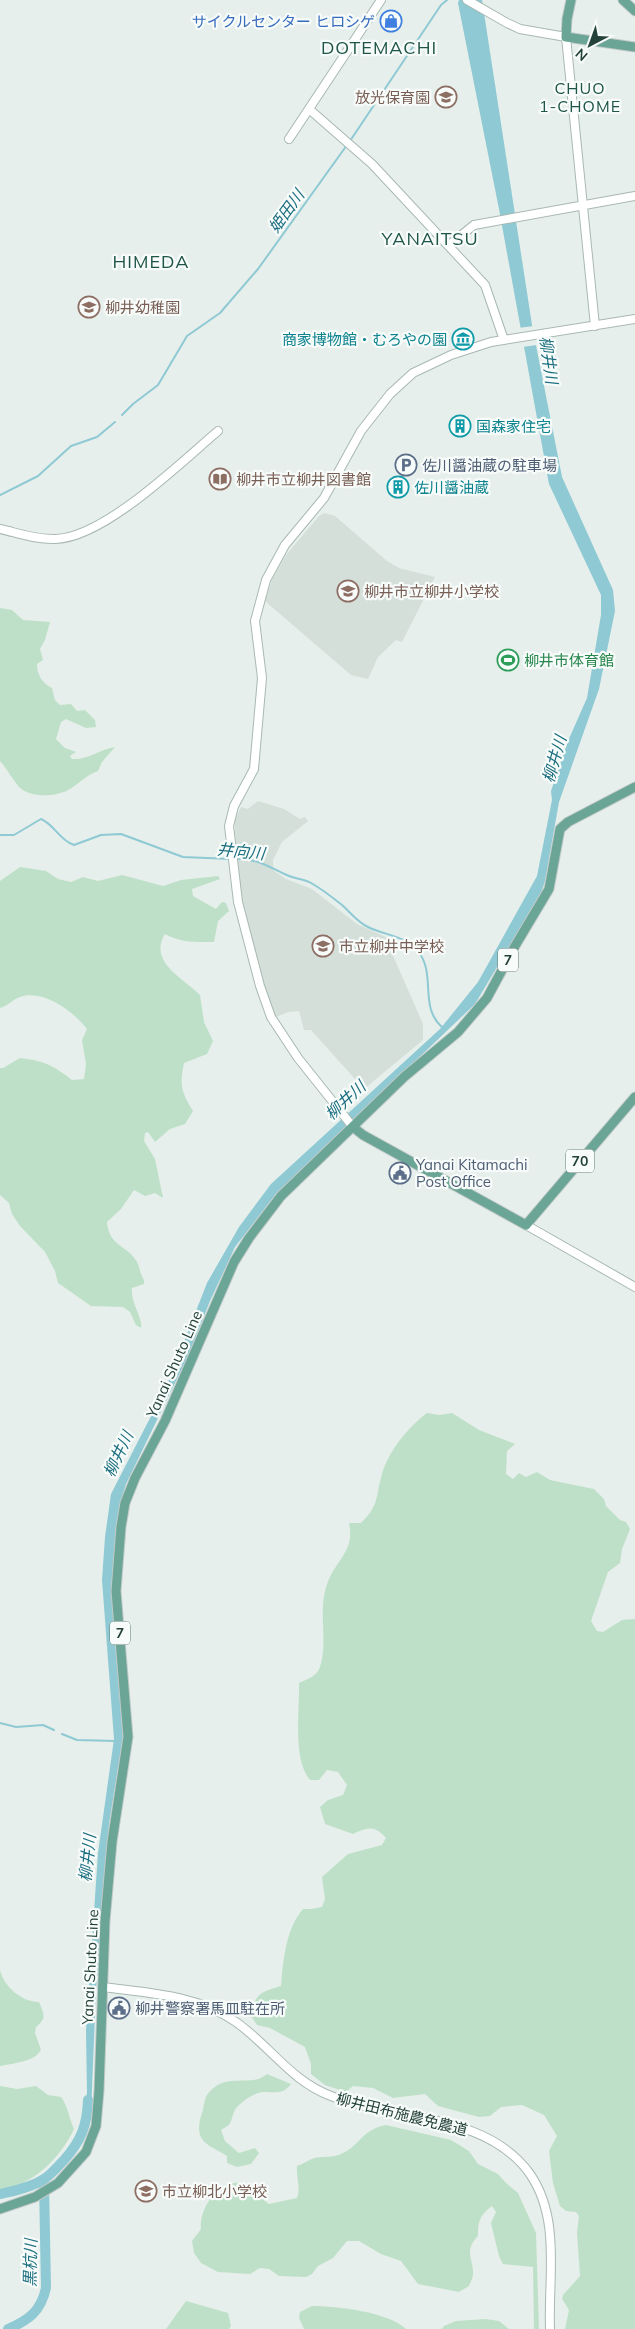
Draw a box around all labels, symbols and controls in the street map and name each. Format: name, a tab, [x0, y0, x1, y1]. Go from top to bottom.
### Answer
shop icon: サイクルセンター ヒロシゲ	[379, 9, 403, 33]
place label: サイクルセンター ヒロシゲ	[192, 12, 375, 31]
north arrow	[565, 20, 615, 70]
district label: DOTEMACHI	[321, 36, 437, 59]
text: N	[572, 45, 591, 65]
district label: CHUO 1-CHOME	[539, 78, 621, 116]
school or university icon: 放光保育園	[434, 85, 458, 109]
place label: 放光保育園	[355, 88, 430, 107]
water label: 姫田川	[264, 184, 309, 236]
district label: YANAITSU	[380, 227, 479, 250]
district label: HIMEDA	[113, 250, 189, 273]
school or university icon: 柳井幼稚園	[77, 295, 101, 319]
place label: 柳井幼稚園	[105, 298, 180, 317]
museum icon: 商家博物館・むろやの園	[451, 327, 475, 351]
place label: 商家博物館・むろやの園	[282, 330, 447, 349]
water label: 柳井川	[536, 335, 563, 387]
building icon: 国森家住宅	[448, 414, 472, 438]
place label: 国森家住宅	[476, 417, 551, 436]
parking icon: 佐川醤油蔵の駐車場	[394, 453, 418, 477]
place label: 佐川醤油蔵の駐車場	[422, 456, 557, 475]
library icon: 柳井市立柳井図書館	[208, 467, 232, 491]
place label: 柳井市立柳井図書館	[236, 470, 371, 489]
building icon: 佐川醤油蔵	[386, 475, 410, 499]
place label: 佐川醤油蔵	[414, 478, 489, 497]
school or university icon: 柳井市立柳井小学校	[336, 579, 360, 603]
place label: 柳井市立柳井小学校	[364, 582, 499, 601]
sports icon: 柳井市体育館	[496, 648, 520, 672]
place label: 柳井市体育館	[524, 651, 614, 670]
water label: 柳井川	[538, 731, 571, 785]
water label: 井向川	[216, 839, 268, 864]
school or university icon: 市立柳井中学校	[311, 934, 335, 958]
place label: 市立柳井中学校	[339, 937, 444, 956]
road number: 7	[498, 948, 518, 972]
water label: 柳井川	[321, 1075, 371, 1124]
road number: 70	[566, 1150, 594, 1172]
place label: Yanai Kitamachi Post Office	[415, 1155, 528, 1191]
public building icon: Yanai Kitamachi Post Office	[388, 1161, 412, 1185]
street label: Yanai Shuto Line	[141, 1307, 206, 1421]
water label: 柳井川	[99, 1426, 138, 1480]
road number: 7	[110, 1622, 130, 1645]
water label: 柳井川	[75, 1831, 100, 1883]
street label: Yanai Shuto Line	[77, 1909, 103, 2026]
public building icon: 柳井警察署馬皿駐在所	[107, 1996, 131, 2020]
place label: 柳井警察署馬皿駐在所	[135, 1999, 285, 2018]
street label: 柳井田布施農免農道	[334, 2088, 470, 2140]
school or university icon: 市立柳北小学校	[134, 2179, 158, 2203]
place label: 市立柳北小学校	[162, 2182, 267, 2201]
water label: 黒杭川	[20, 2237, 40, 2287]

